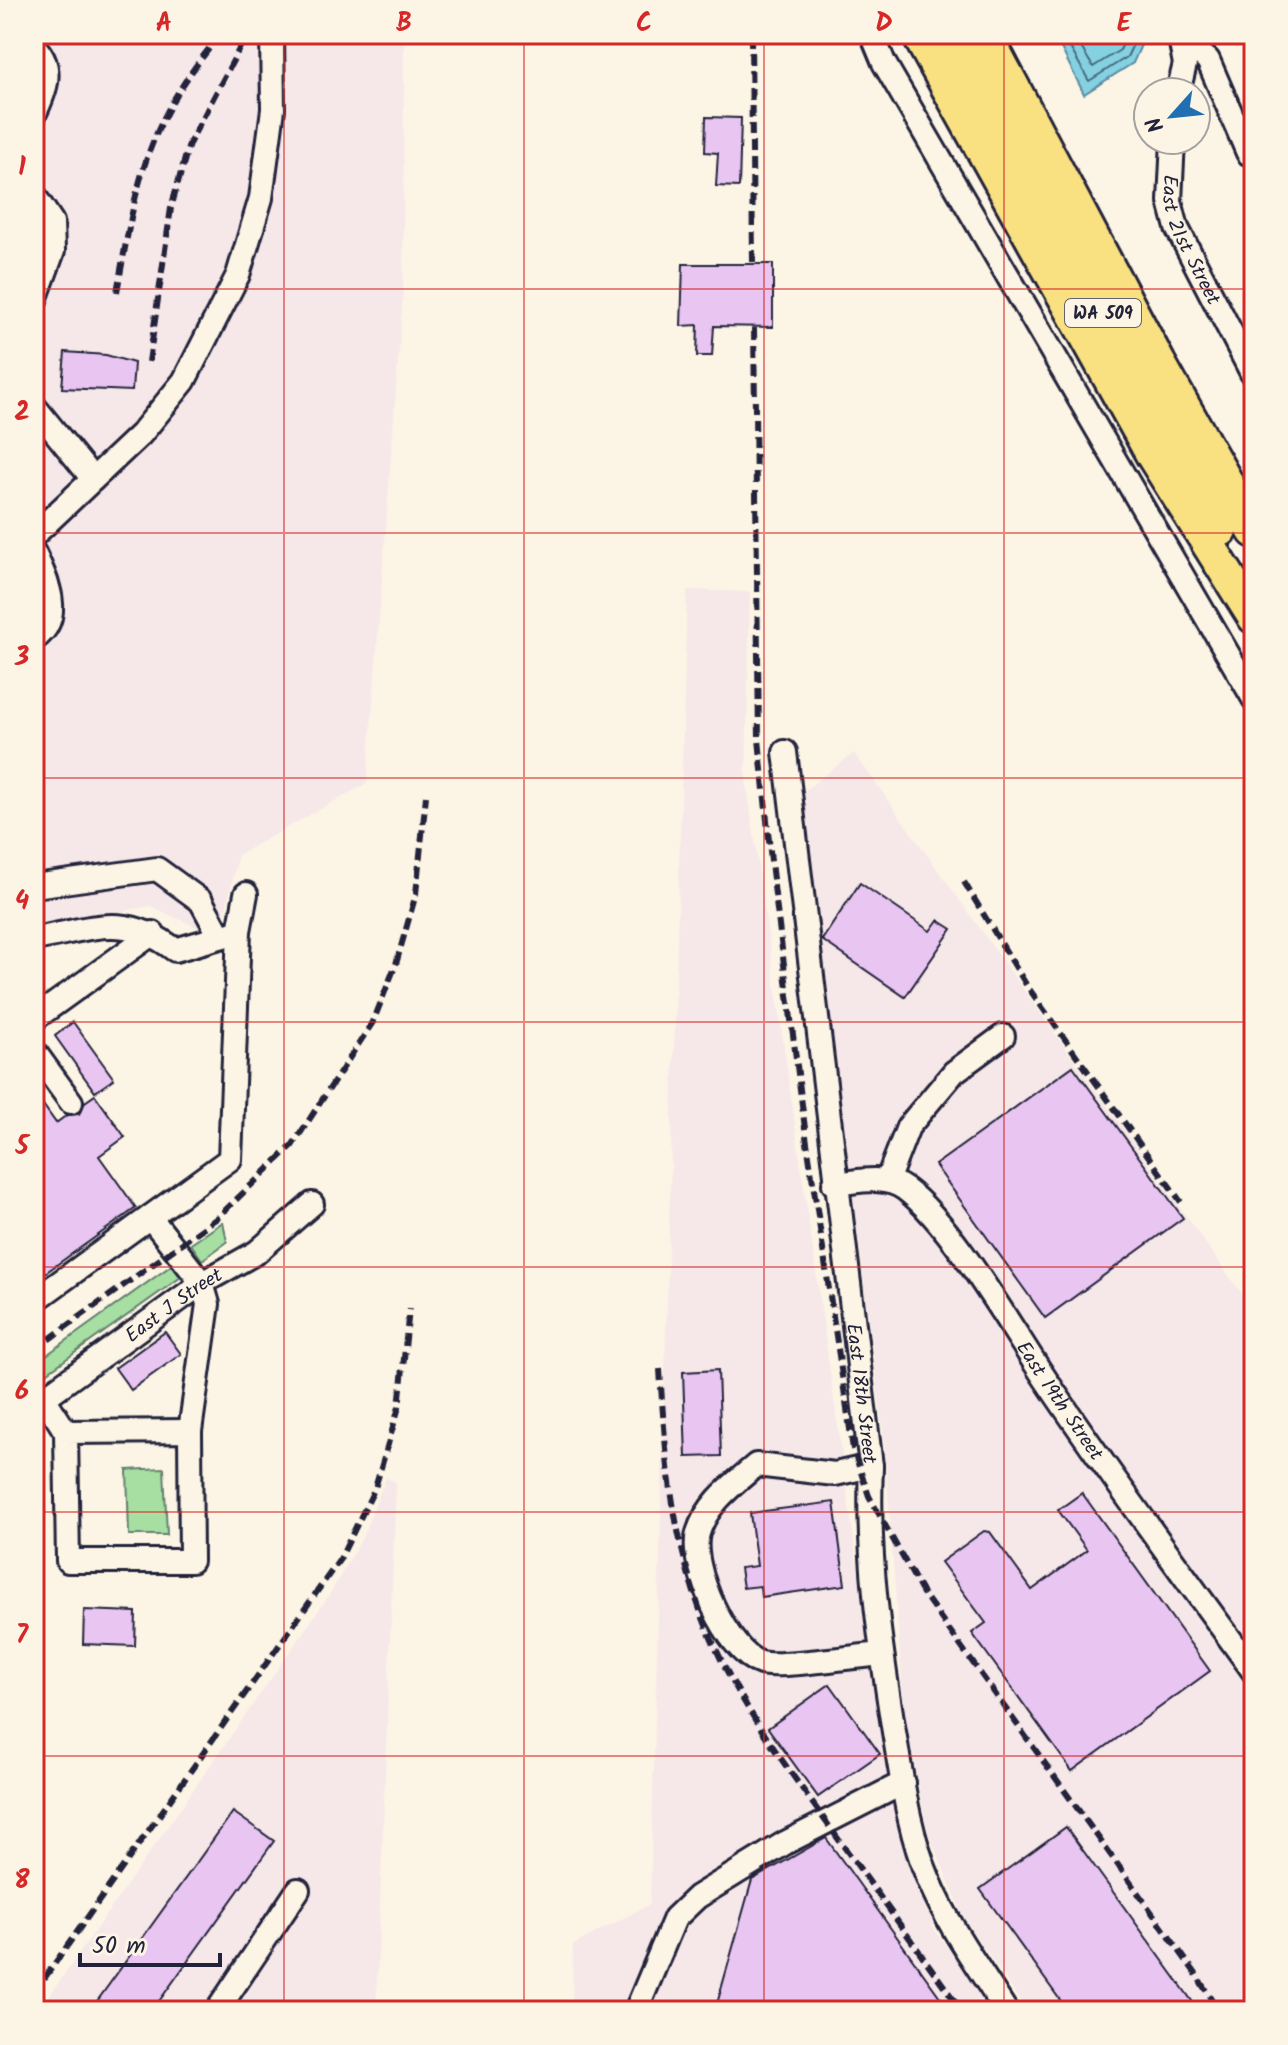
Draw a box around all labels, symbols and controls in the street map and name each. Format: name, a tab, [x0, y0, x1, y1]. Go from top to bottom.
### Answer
text: A	[156, 3, 172, 45]
text: B	[396, 3, 412, 45]
text: C	[636, 3, 652, 45]
text: D	[875, 3, 893, 45]
text: E	[1117, 3, 1133, 45]
north arrow	[1132, 76, 1212, 156]
text: N	[1138, 110, 1175, 138]
text: 1	[18, 147, 26, 189]
street label: East 21st Street	[1152, 174, 1228, 311]
road number: WA 509	[1065, 299, 1141, 327]
text: 2	[14, 392, 30, 434]
text: 3	[14, 637, 29, 679]
text: 4	[15, 881, 29, 923]
text: 5	[14, 1126, 30, 1168]
street label: East J Street	[119, 1260, 229, 1352]
street label: East 18th Street	[836, 1322, 885, 1466]
street label: East 19th Street	[1007, 1335, 1111, 1468]
text: 6	[15, 1371, 29, 1413]
text: 7	[16, 1615, 29, 1657]
text: 8	[14, 1860, 30, 1902]
scale bar	[80, 1917, 220, 1967]
text: 50 m	[92, 1927, 146, 1966]

